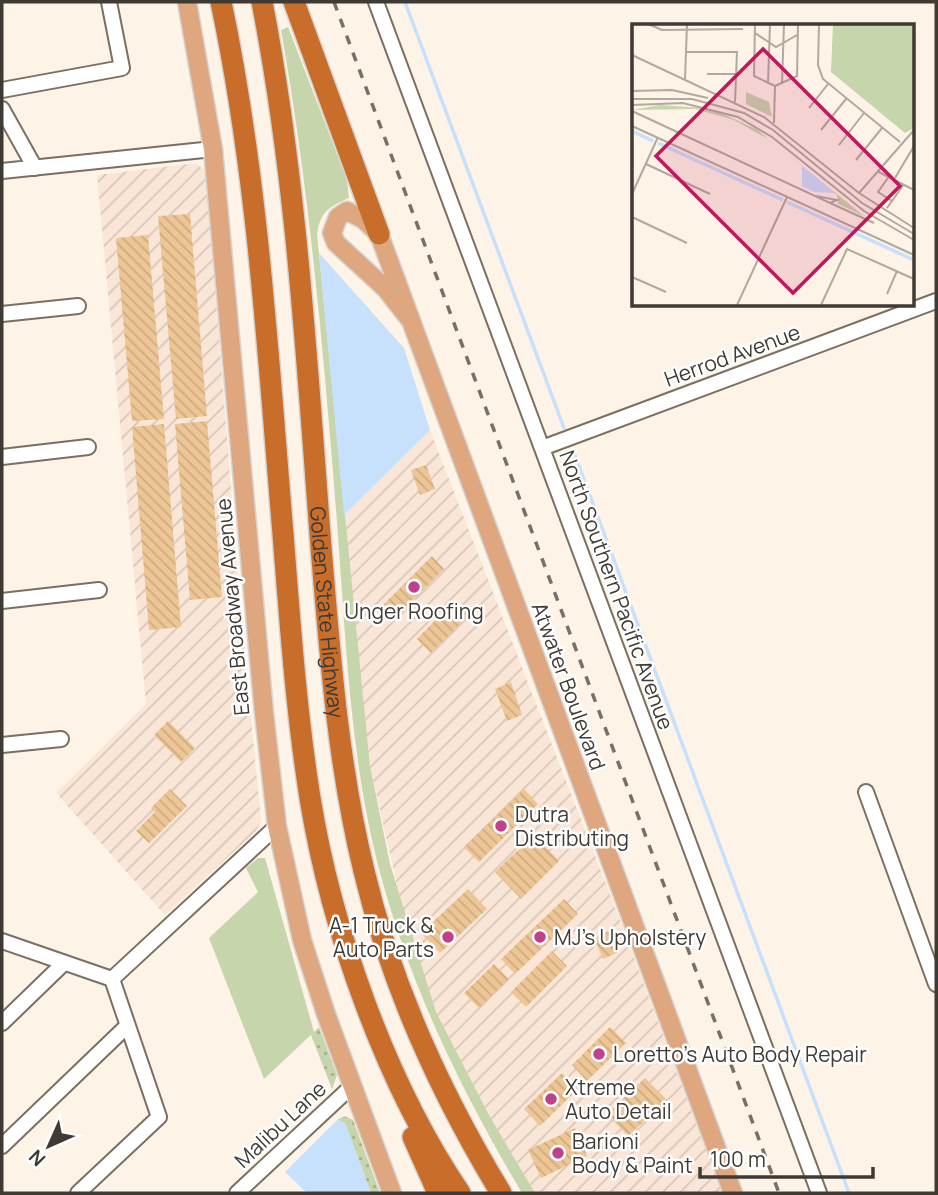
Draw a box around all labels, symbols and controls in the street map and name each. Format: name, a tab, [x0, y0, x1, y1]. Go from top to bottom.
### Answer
inset map	[632, 24, 914, 306]
street label: Herrod Avenue	[660, 317, 804, 393]
street label: North Southern Pacific Avenue	[553, 447, 681, 733]
street label: East Broadway Avenue	[209, 497, 255, 717]
street label: Golden State Highway	[304, 505, 351, 720]
marker: Unger Roofing	[406, 579, 422, 595]
place label: Unger Roofing	[344, 597, 484, 625]
street label: Atwater Boulevard	[526, 598, 612, 774]
place label: Dutra Distributing	[515, 800, 629, 852]
marker: Dutra Distributing	[493, 818, 509, 834]
place label: A-1 Truck & Auto Parts	[329, 911, 434, 963]
place label: MJ's Upholstery	[554, 923, 706, 951]
marker: A-1 Truck & Auto Parts	[440, 929, 456, 945]
marker: MJ's Upholstery	[532, 929, 548, 945]
place label: Loretto's Auto Body Repair	[613, 1040, 867, 1068]
marker: Loretto's Auto Body Repair	[591, 1046, 607, 1062]
place label: Xtreme Auto Detail	[565, 1073, 672, 1125]
street label: Malibu Lane	[228, 1074, 332, 1174]
marker: Xtreme Auto Detail	[543, 1091, 559, 1107]
north arrow	[14, 1111, 84, 1181]
place label: Barioni Body & Paint	[572, 1127, 693, 1179]
scale bar	[700, 1136, 873, 1180]
text: N	[23, 1144, 51, 1172]
marker: Barioni Body & Paint	[550, 1145, 566, 1161]
text: 100 m	[710, 1145, 766, 1173]

